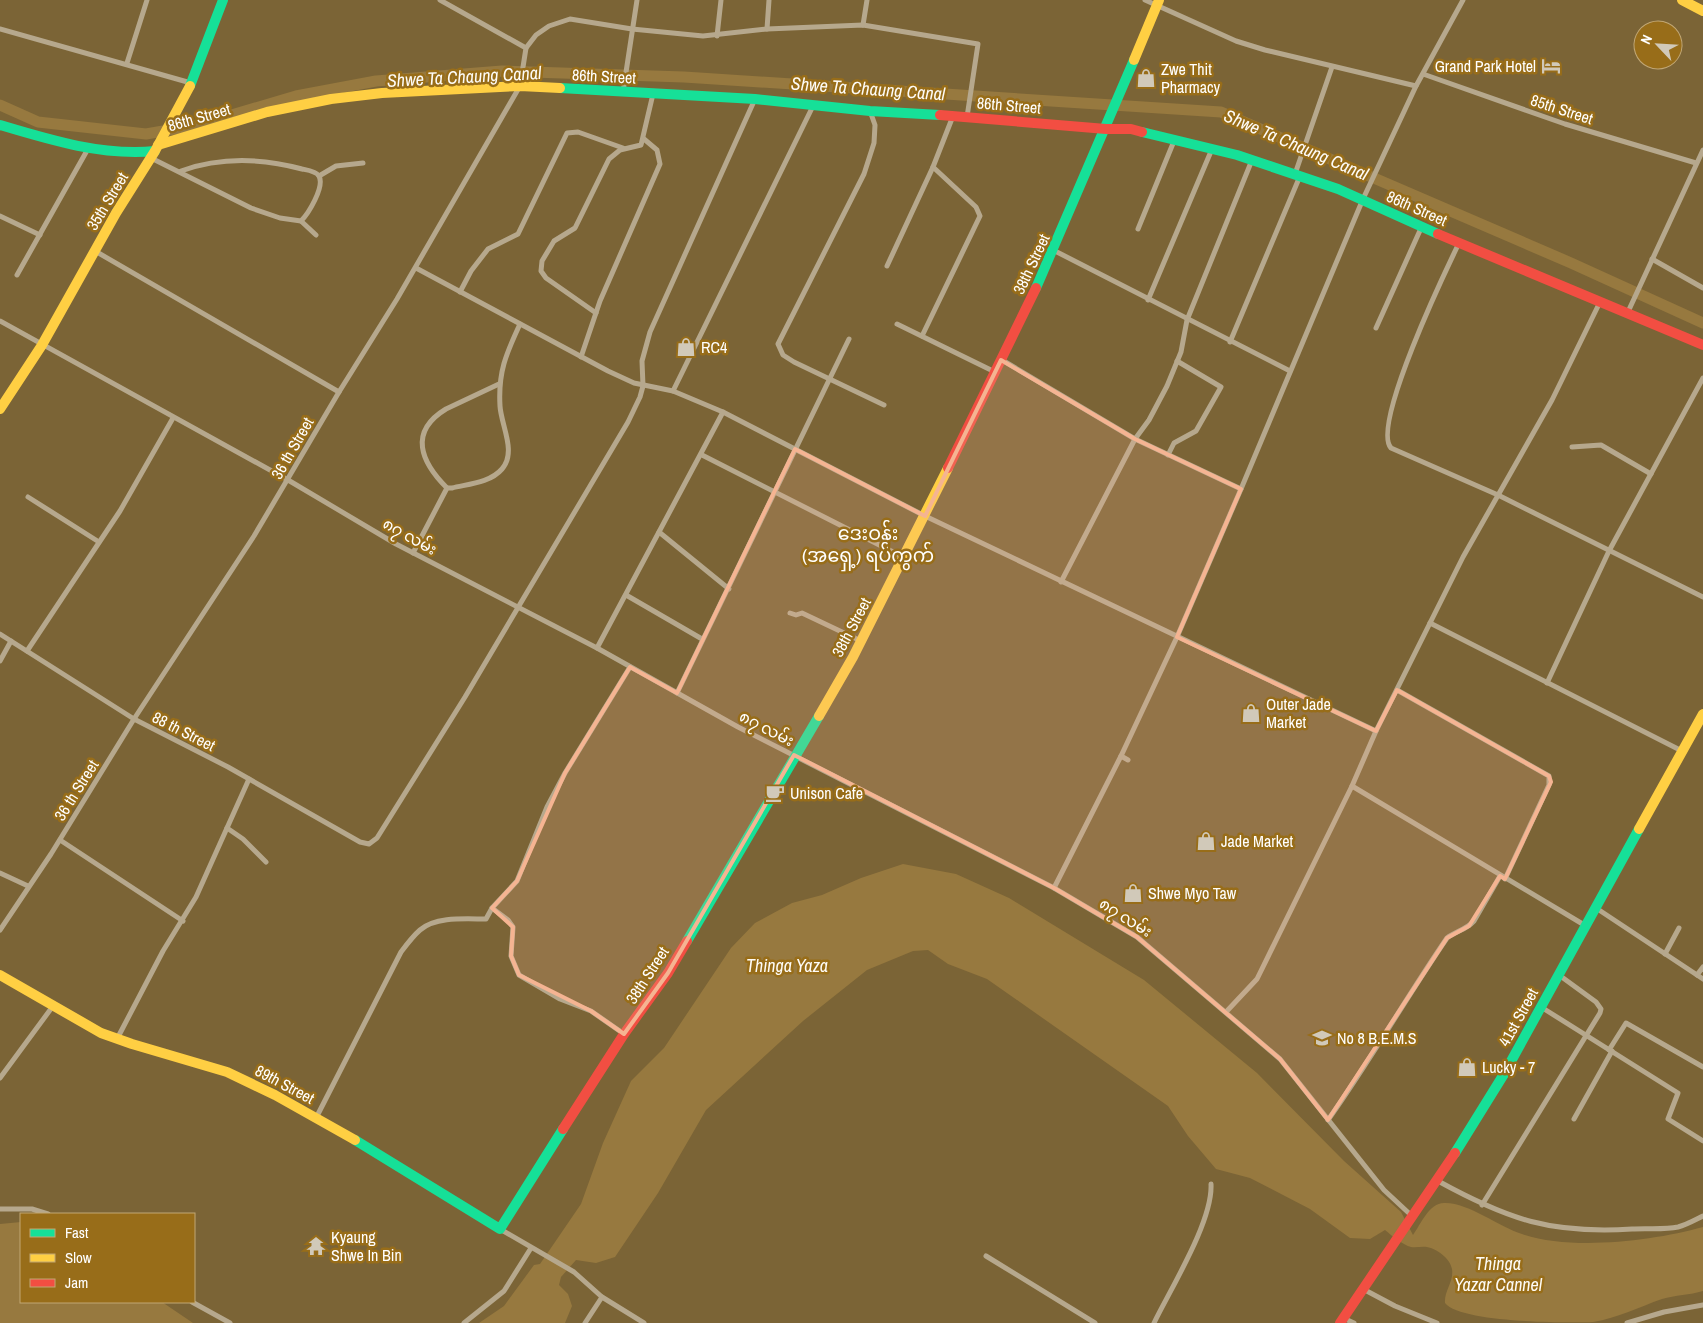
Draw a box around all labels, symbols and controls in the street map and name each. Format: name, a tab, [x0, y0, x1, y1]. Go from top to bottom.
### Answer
north arrow	[1633, 20, 1683, 70]
text: N	[1636, 32, 1656, 47]
place label: Grand Park Hotel	[1435, 55, 1536, 77]
hotel icon: Grand Park Hotel	[1540, 55, 1562, 77]
place label: Zwe Thit Pharmacy	[1161, 58, 1220, 98]
water label: Shwe Ta Chaung Canal	[386, 60, 542, 93]
street label: 86th Street	[571, 63, 637, 89]
shop icon: Zwe Thit Pharmacy	[1135, 67, 1157, 89]
water label: Shwe Ta Chaung Canal	[790, 71, 947, 106]
street label: 85th Street	[1528, 89, 1596, 129]
street label: 86th Street	[976, 91, 1042, 119]
street label: 86th Street	[165, 97, 233, 136]
water label: Shwe Ta Chaung Canal	[1220, 103, 1373, 186]
street label: 35th Street	[81, 168, 133, 234]
street label: 86th Street	[1383, 185, 1451, 231]
street label: 38th Street	[1007, 230, 1055, 298]
shop icon: RC4	[675, 336, 697, 358]
place label: RC4	[701, 336, 727, 358]
street label: 36 th Street	[266, 413, 319, 483]
street label: ၈၇ လမ်း	[378, 512, 441, 562]
district label: ဒေးဝန်း (အရှေ့) ရပ်ကွက်	[802, 519, 934, 572]
street label: 38th Street	[826, 593, 876, 661]
place label: Outer Jade Market	[1266, 693, 1331, 733]
shop icon: Outer Jade Market	[1240, 702, 1262, 724]
street label: ၈၇ လမ်း	[734, 705, 798, 754]
street label: 88 th Street	[149, 706, 220, 756]
street label: 36 th Street	[49, 755, 103, 825]
cafe icon: Unison Cafe	[764, 782, 786, 804]
place label: Unison Cafe	[790, 782, 863, 804]
shop icon: Jade Market	[1195, 830, 1217, 852]
place label: Jade Market	[1221, 830, 1294, 852]
shop icon: Shwe Myo Taw	[1122, 882, 1144, 904]
place label: Shwe Myo Taw	[1148, 882, 1237, 904]
street label: ၈၇ လမ်း	[1094, 892, 1157, 944]
street label: 38th Street	[620, 942, 674, 1008]
water label: Thinga Yaza	[746, 953, 828, 978]
street label: 41st Street	[1493, 984, 1543, 1050]
school or university icon: No 8 B.E.M.S	[1311, 1027, 1333, 1049]
place label: No 8 B.E.M.S	[1337, 1027, 1417, 1049]
shop icon: Lucky - 7	[1456, 1056, 1478, 1078]
place label: Lucky - 7	[1482, 1056, 1535, 1078]
street label: 89th Street	[251, 1059, 319, 1109]
legend	[20, 1213, 195, 1303]
text: Fast	[65, 1222, 89, 1243]
place label: Kyaung Shwe In Bin	[331, 1226, 402, 1266]
temple icon: Kyaung Shwe In Bin	[305, 1235, 327, 1257]
text: Slow	[65, 1247, 92, 1268]
water label: Thinga Yazar Cannel	[1454, 1251, 1543, 1297]
text: Jam	[65, 1272, 88, 1293]

